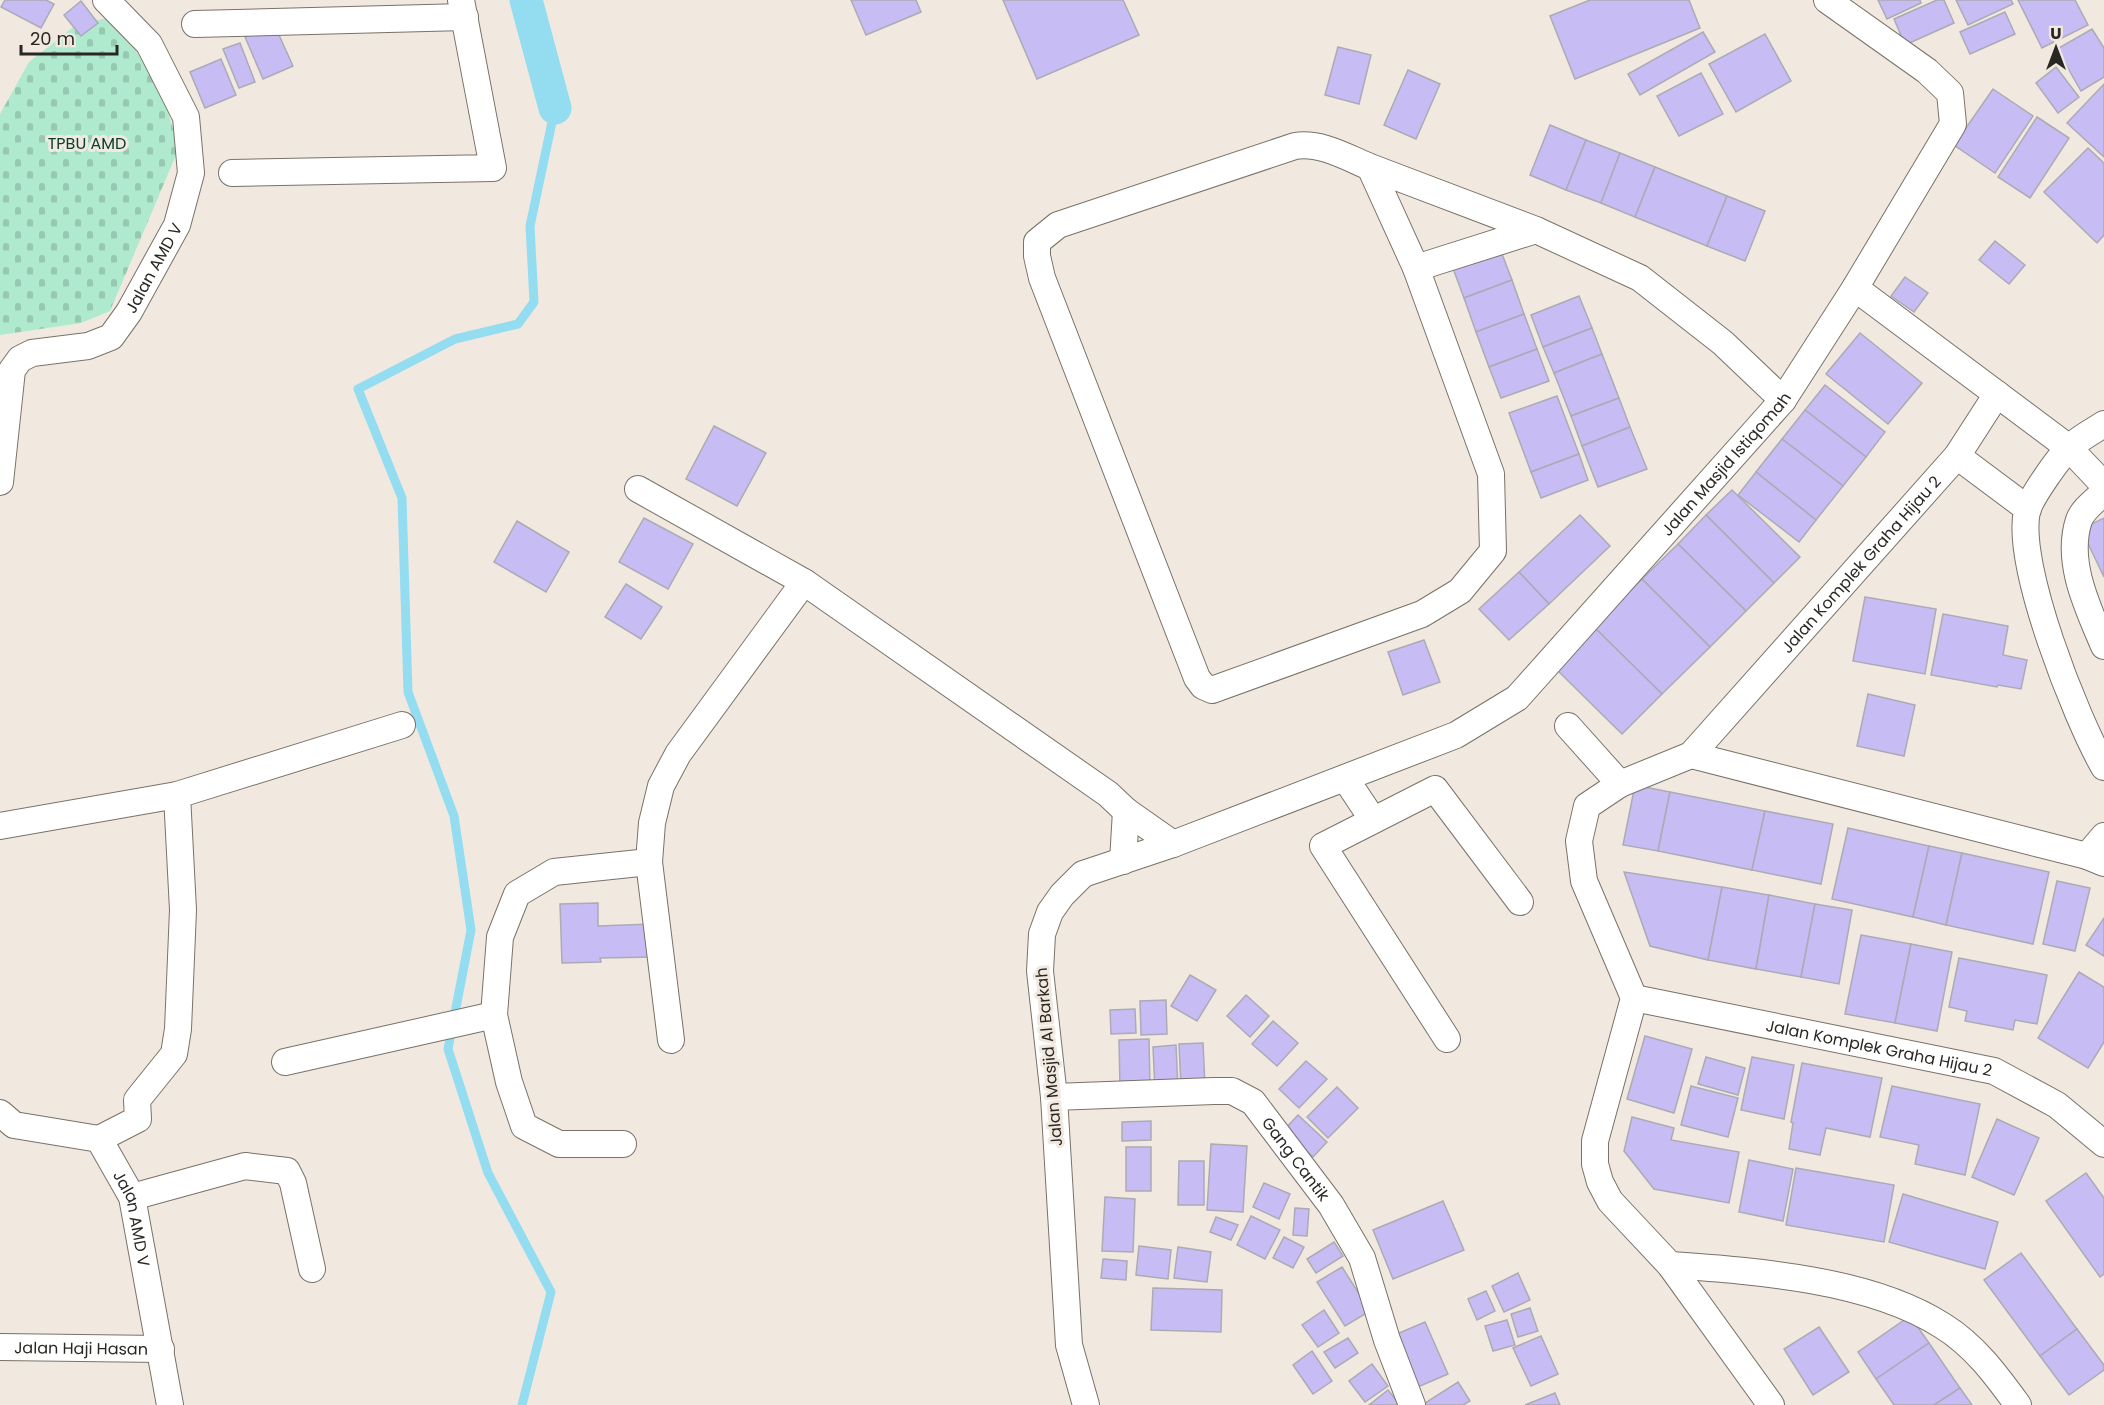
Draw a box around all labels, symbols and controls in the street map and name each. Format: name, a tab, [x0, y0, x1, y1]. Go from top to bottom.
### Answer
scale bar	[21, 18, 117, 56]
north arrow	[2026, 18, 2086, 78]
text: U	[2050, 22, 2062, 45]
text: 20 m	[30, 26, 75, 51]
park label: TPBU AMD	[48, 132, 126, 155]
street label: Jalan AMD V	[119, 219, 188, 317]
street label: Jalan Masjid Istiqomah	[1656, 388, 1797, 541]
street label: Jalan Komplek Graha Hijau 2	[1776, 470, 1946, 658]
street label: Jalan Masjid Al Barkah	[1030, 967, 1068, 1147]
street label: Jalan Komplek Graha Hijau 2	[1764, 1014, 1994, 1082]
street label: Gang Cantik	[1257, 1112, 1336, 1206]
street label: Jalan AMD V	[108, 1166, 156, 1269]
street label: Jalan Haji Hasan	[14, 1336, 148, 1360]

